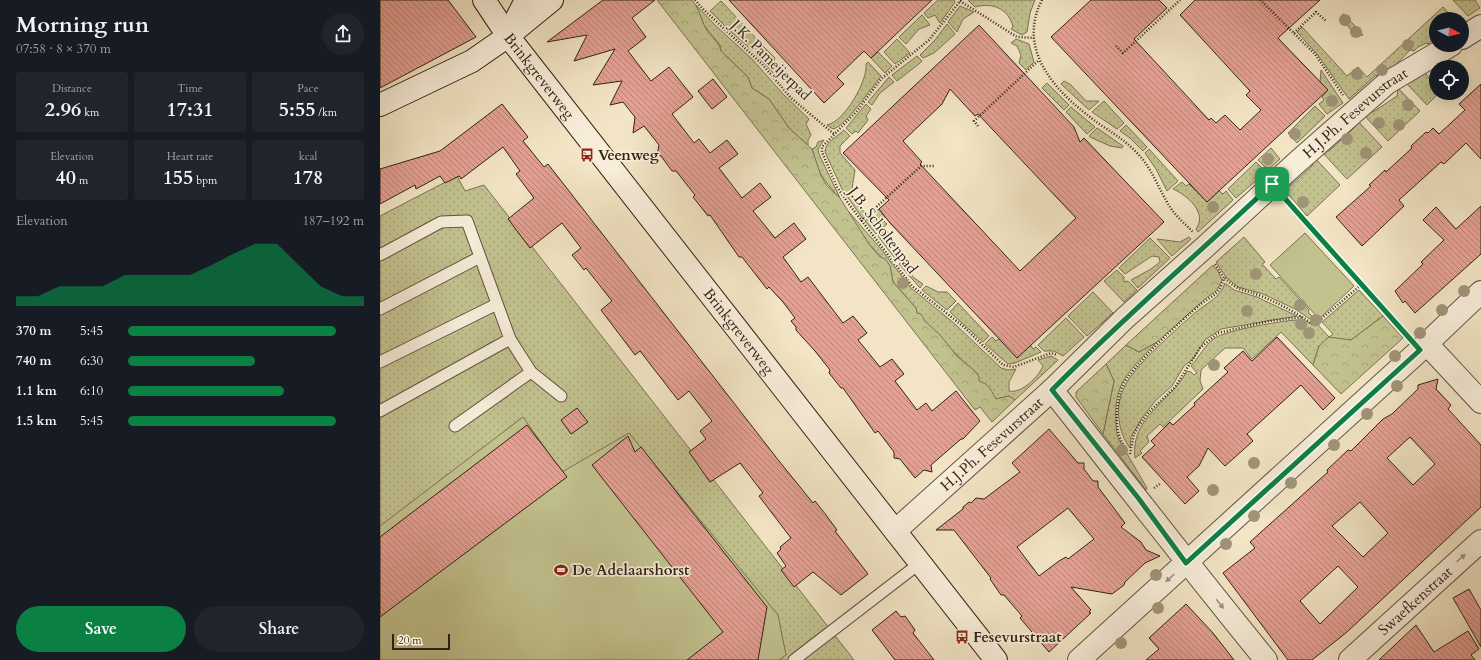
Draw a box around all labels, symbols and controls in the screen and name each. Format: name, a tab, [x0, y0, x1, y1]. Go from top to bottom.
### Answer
text: Morning run	[16, 10, 149, 40]
north arrow	[1429, 12, 1469, 52]
map controls	[1429, 12, 1469, 100]
button: share	[322, 13, 364, 55]
street label: J.K. Pameijerpad	[725, 14, 816, 105]
street label: Brinkgreverweg	[499, 29, 580, 124]
text: 07:58 · 8 × 370 m	[16, 40, 111, 58]
button: locate	[1429, 60, 1469, 100]
street label: H.J.Ph. Fesevurstraat	[1298, 63, 1412, 163]
text: Distance	[52, 81, 92, 96]
text: Time	[177, 81, 203, 96]
text: Pace	[297, 81, 319, 96]
text: 2.96	[45, 96, 81, 123]
text: 17:31	[167, 96, 213, 123]
text: 5:55	[279, 96, 315, 123]
text: km	[81, 105, 99, 120]
text: /km	[315, 105, 337, 120]
place label: Veenweg	[598, 145, 659, 165]
bus stop icon: Veenweg	[579, 147, 595, 163]
text: Elevation	[50, 149, 94, 164]
text: Heart rate	[167, 149, 213, 164]
text: kcal	[299, 149, 317, 164]
text: 40	[56, 164, 76, 191]
text: 155	[163, 164, 193, 191]
text: 178	[293, 164, 323, 191]
pin	[1255, 167, 1289, 201]
text: m	[76, 173, 88, 188]
text: bpm	[193, 173, 217, 188]
icon: arrive	[1261, 173, 1283, 195]
street label: J.B. Scholtenpad	[843, 181, 922, 278]
text: Elevation	[16, 212, 68, 230]
text: 187–192 m	[302, 212, 364, 230]
street label: Brinkgreverweg	[699, 284, 779, 379]
text: 370 m	[16, 322, 51, 340]
text: 5:45	[80, 322, 103, 340]
text: 740 m	[16, 352, 51, 370]
text: 6:30	[80, 352, 103, 370]
text: 1.1 km	[16, 382, 57, 400]
text: 6:10	[80, 382, 103, 400]
street label: H.J.Ph. Fesevurstraat	[936, 393, 1048, 496]
text: 1.5 km	[16, 412, 57, 430]
text: 5:45	[80, 412, 103, 430]
one-way arrow	[1456, 554, 1467, 563]
place label: De Adelaarshorst	[572, 560, 690, 580]
sports icon: De Adelaarshorst	[553, 562, 569, 578]
street label: Swaefkenstraat	[1374, 562, 1457, 640]
one-way arrow	[1165, 573, 1175, 583]
one-way arrow	[1215, 599, 1224, 610]
button: Save	[16, 606, 186, 652]
button: Share	[194, 606, 364, 652]
place label: Fesevurstraat	[973, 627, 1062, 647]
bus stop icon: Fesevurstraat	[954, 629, 970, 645]
scale bar	[392, 632, 450, 651]
text: 20 m	[398, 633, 422, 648]

